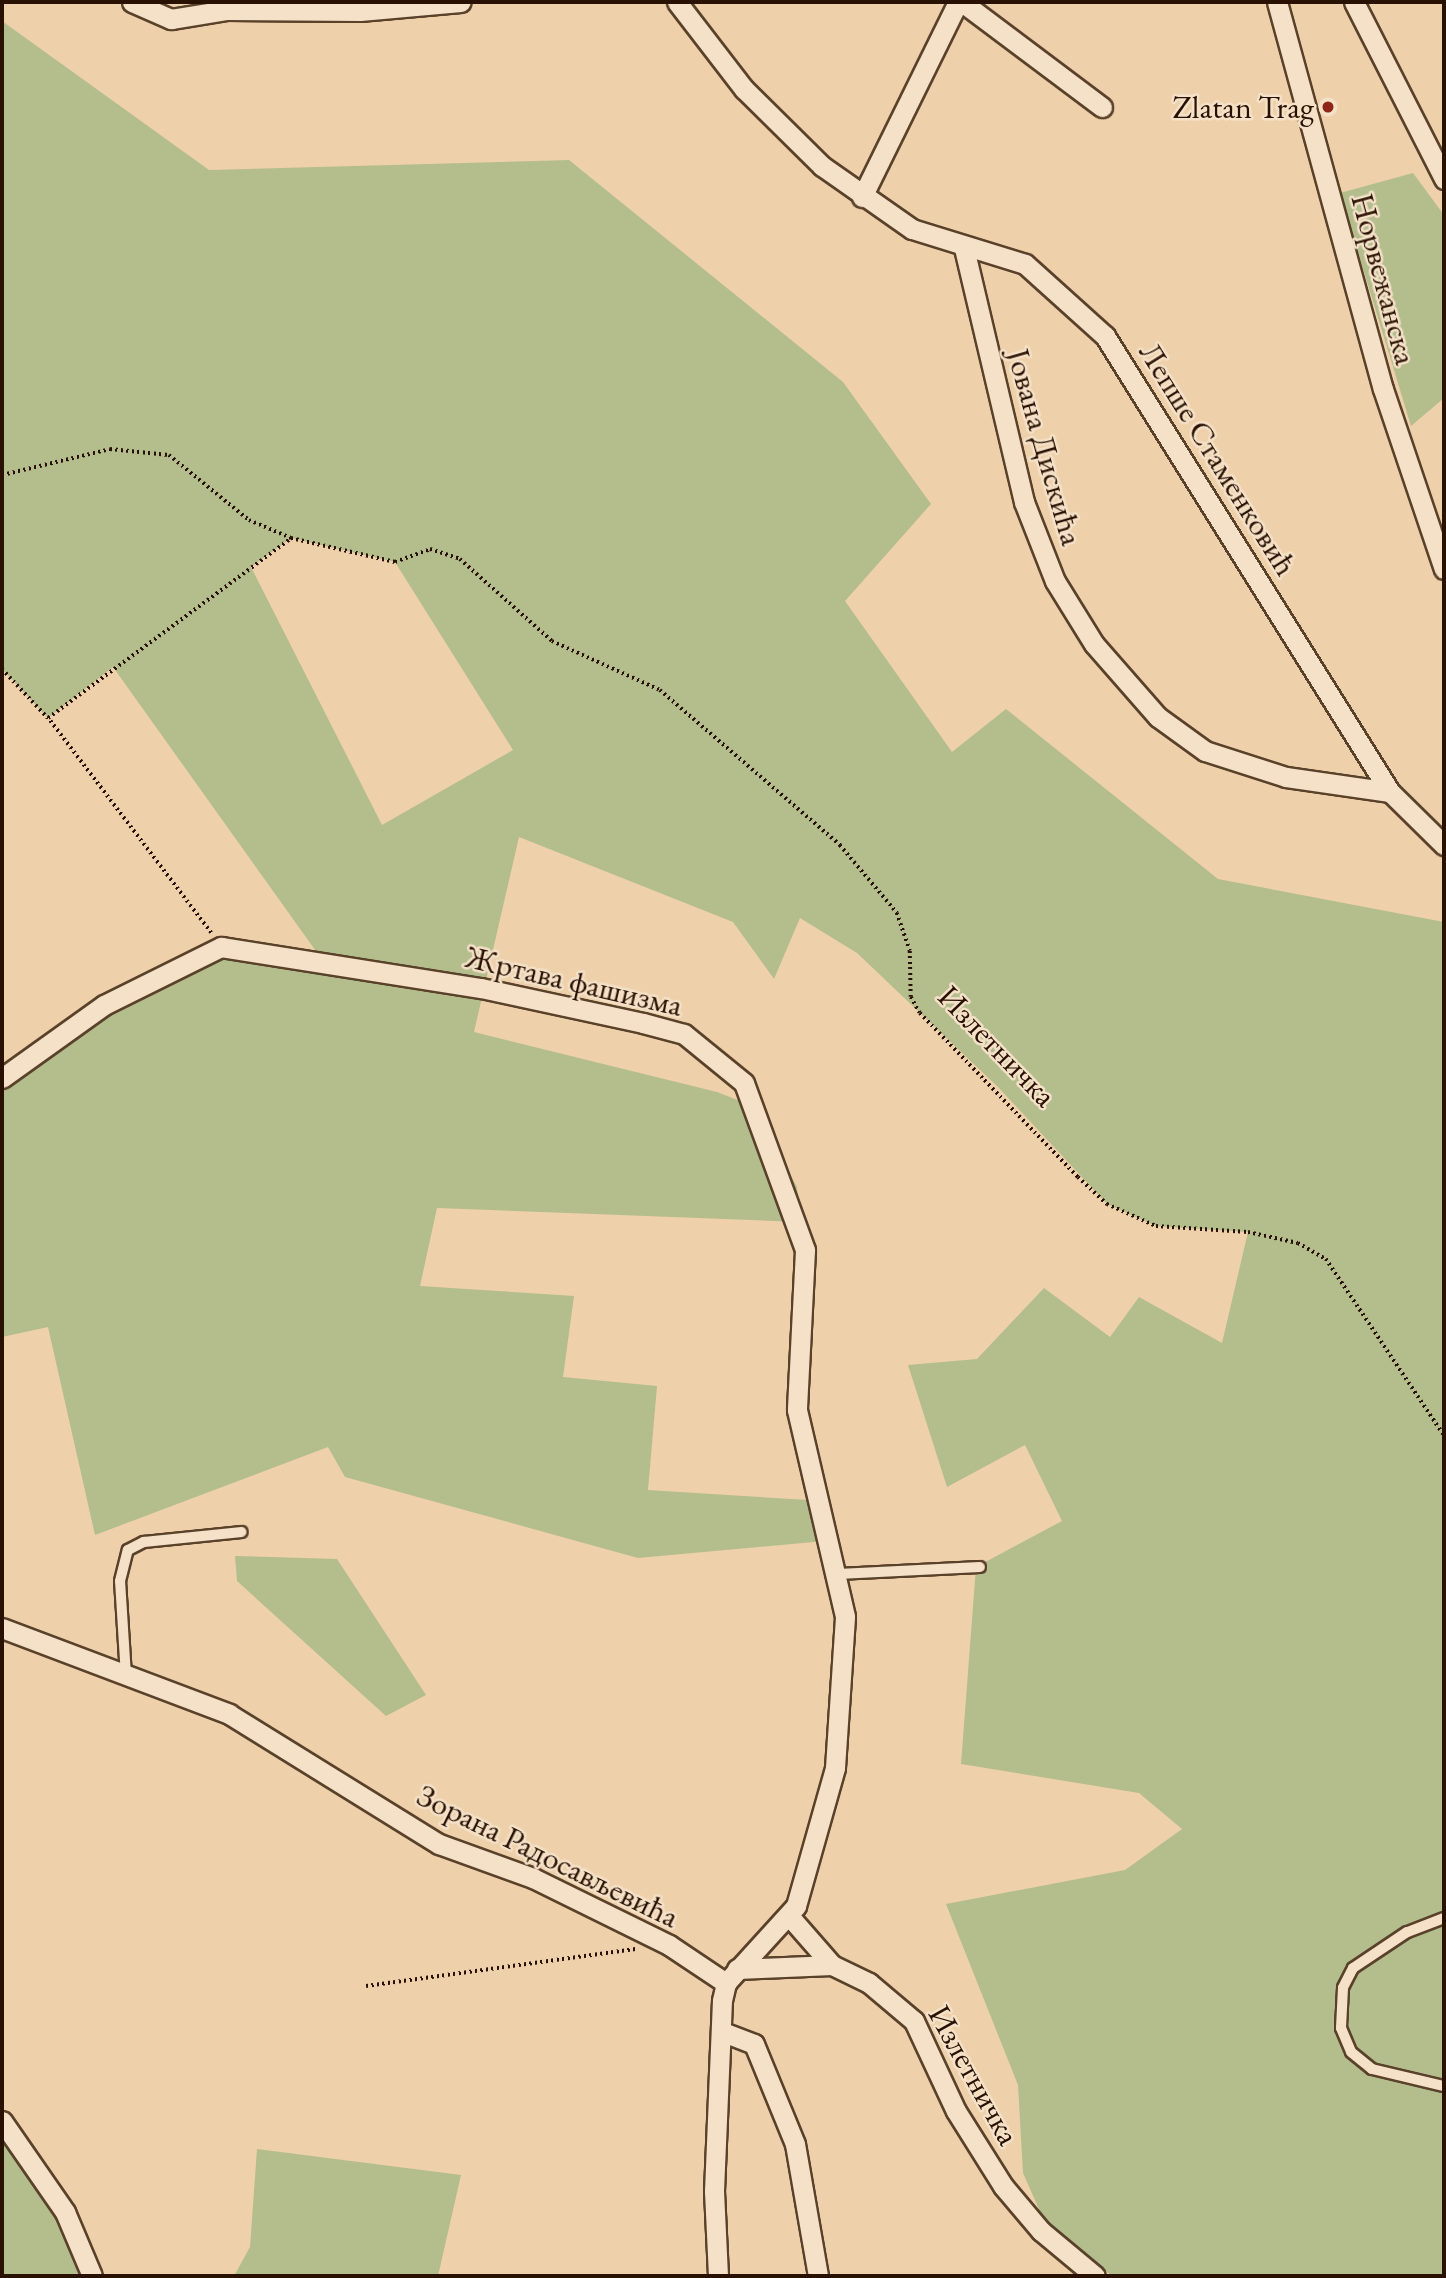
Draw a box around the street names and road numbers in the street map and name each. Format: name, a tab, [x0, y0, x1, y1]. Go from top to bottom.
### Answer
street label: Норвежанска	[1343, 189, 1425, 369]
street label: Лепше Стаменковић	[1131, 335, 1305, 583]
street label: Јована Дискића	[999, 344, 1091, 550]
street label: Жртава фашизма	[462, 937, 686, 1025]
street label: Излетничка	[930, 977, 1064, 1115]
street label: Зорана Радосављевића	[411, 1776, 685, 1936]
street label: Излетничка	[920, 1998, 1028, 2152]

